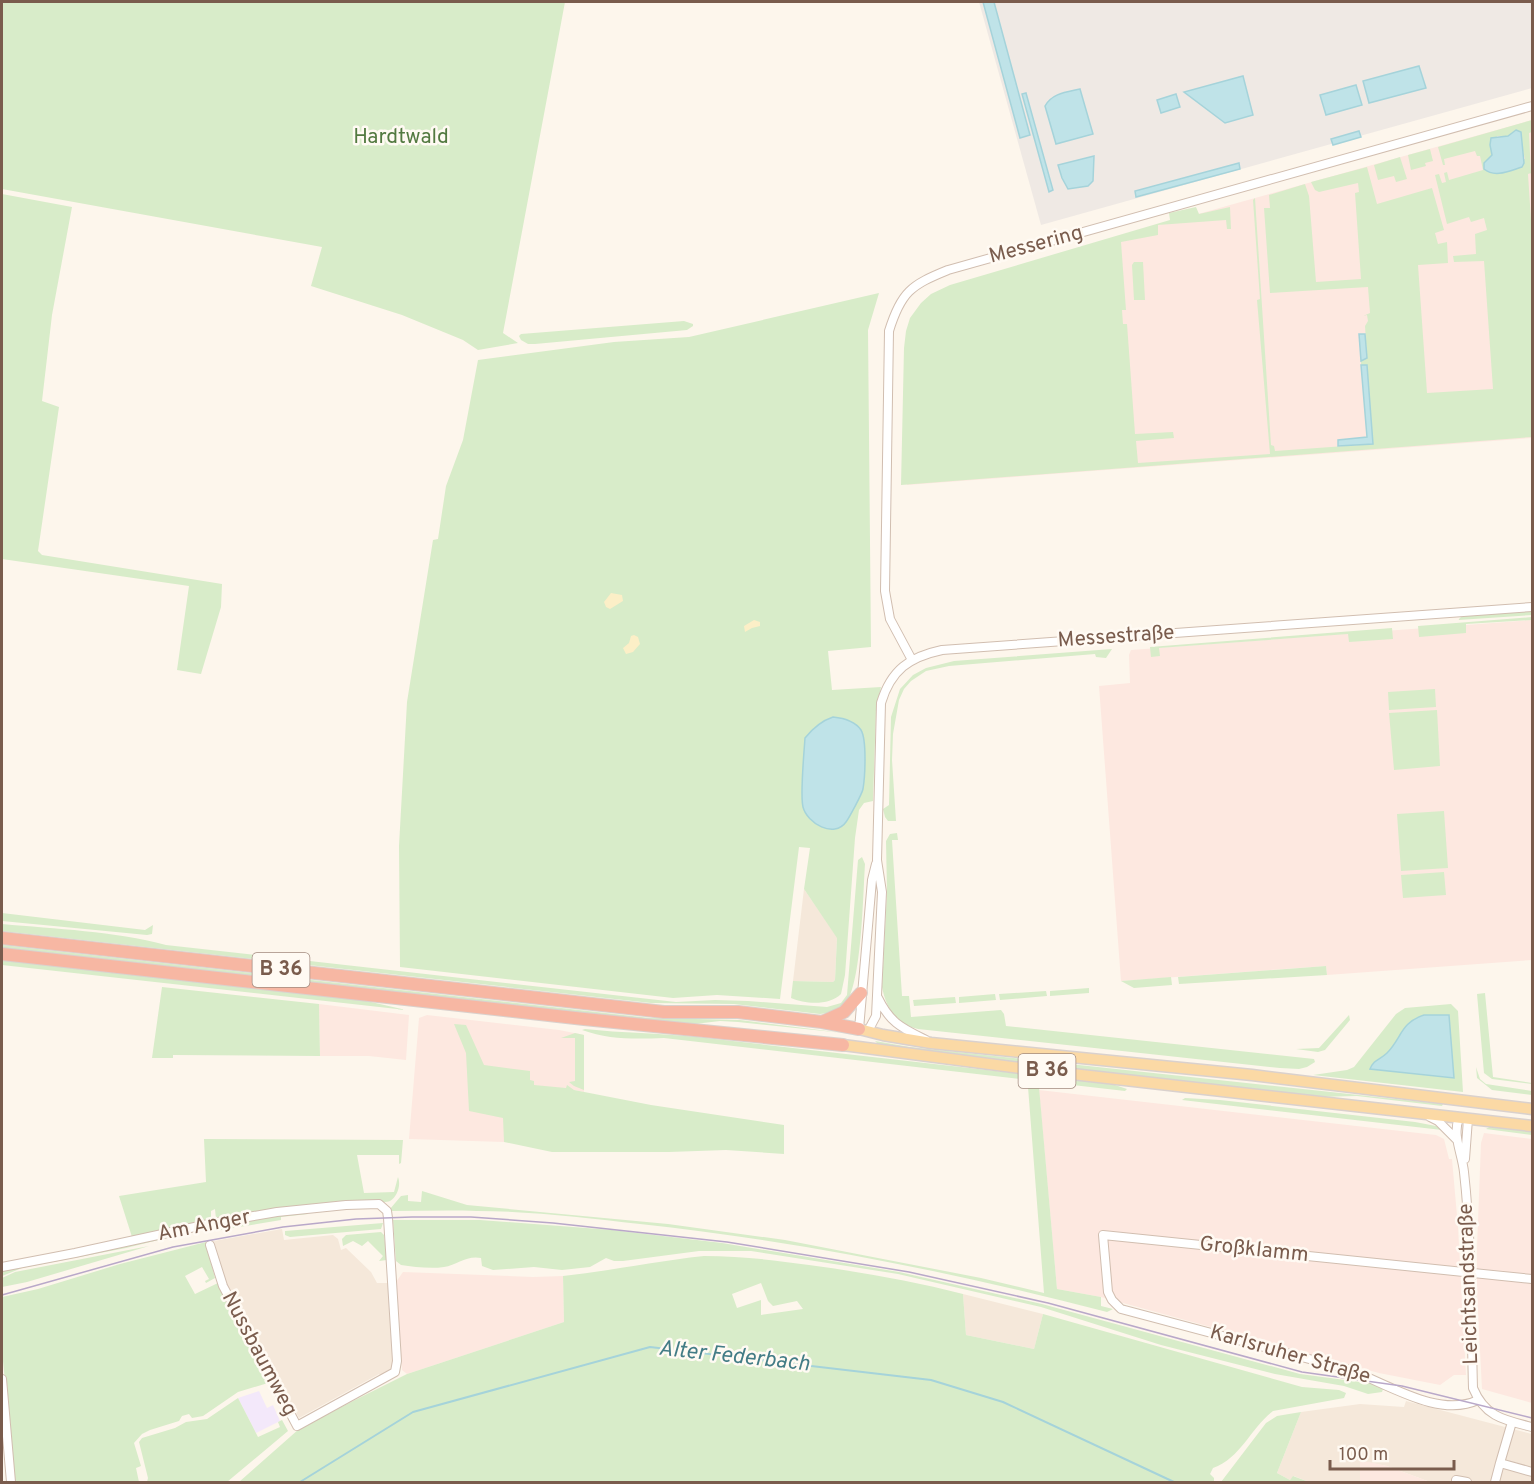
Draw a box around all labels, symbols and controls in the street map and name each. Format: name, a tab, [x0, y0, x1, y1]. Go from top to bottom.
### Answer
park label: Hardtwald	[353, 124, 449, 151]
street label: Messering	[986, 219, 1086, 271]
street label: Messestraße	[1057, 619, 1175, 655]
road number: B 36	[252, 953, 310, 987]
road number: B 36	[1018, 1054, 1076, 1088]
street label: Leichtsandstraße	[1453, 1203, 1485, 1365]
street label: Am Anger	[155, 1204, 253, 1248]
street label: Großklamm	[1198, 1231, 1310, 1269]
street label: Nussbaumweg	[215, 1287, 303, 1421]
street label: Karlsruher Straße	[1207, 1319, 1373, 1391]
water label: Alter Federbach	[657, 1336, 811, 1378]
scale bar	[1330, 1433, 1454, 1471]
text: 100 m	[1339, 1444, 1388, 1467]

